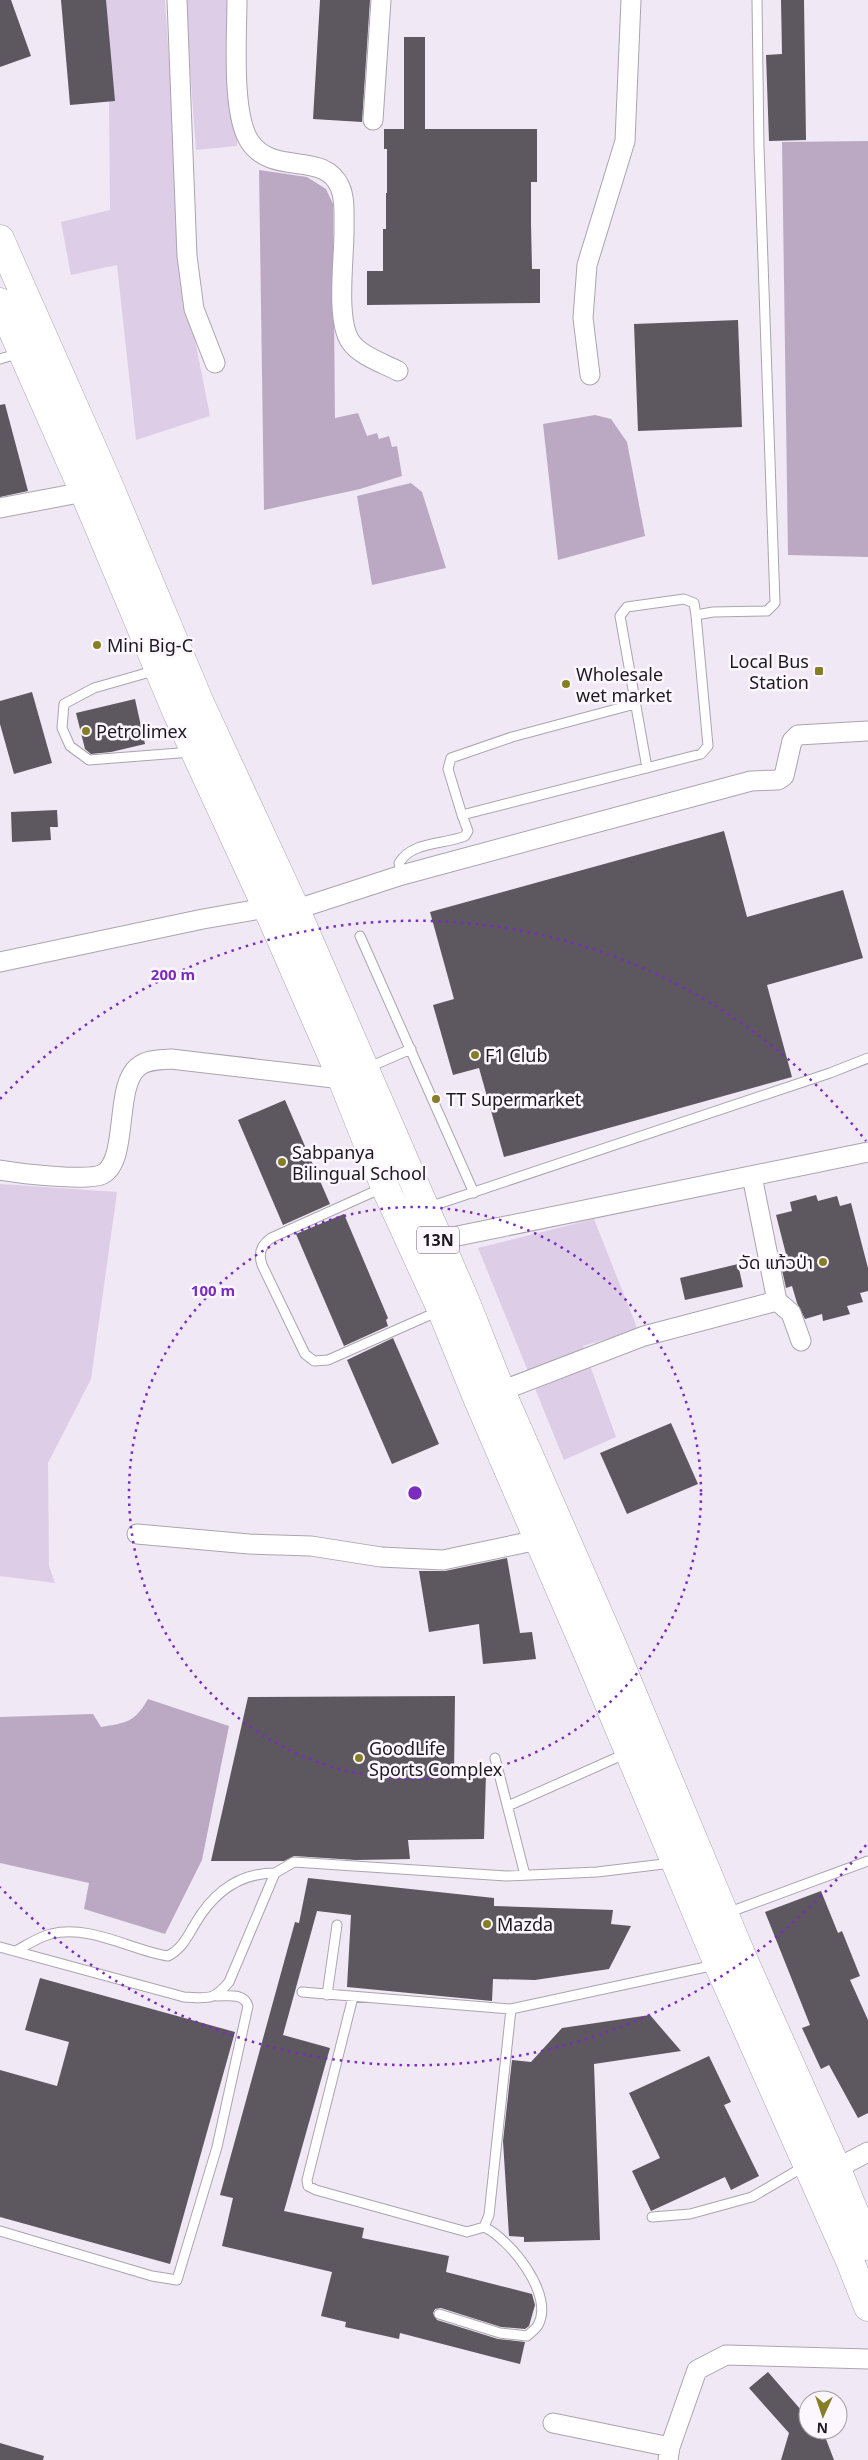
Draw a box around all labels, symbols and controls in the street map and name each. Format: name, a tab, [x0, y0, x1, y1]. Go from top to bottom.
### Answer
place label: Mini Big-C	[107, 633, 193, 657]
marker: Mini Big-C	[91, 639, 103, 651]
place label: Local Bus Station	[729, 649, 809, 694]
place label: Wholesale wet market	[576, 662, 673, 707]
marker: Local Bus Station	[813, 665, 825, 677]
marker: Wholesale wet market	[560, 678, 572, 690]
place label: Petrolimex	[96, 719, 187, 743]
marker: Petrolimex	[80, 725, 92, 737]
text: 200 m	[151, 964, 195, 984]
place label: F1 Club	[485, 1043, 548, 1067]
marker: F1 Club	[469, 1049, 481, 1061]
place label: TT Supermarket	[446, 1087, 582, 1111]
marker: TT Supermarket	[430, 1093, 442, 1105]
place label: Sabpanya Bilingual School	[292, 1140, 426, 1185]
marker: Sabpanya Bilingual School	[276, 1156, 288, 1168]
road number: 13N	[417, 1226, 459, 1254]
place label: ວັດ ແກ້ວປ່າ	[739, 1250, 813, 1274]
marker: ວັດ ແກ້ວປ່າ	[817, 1256, 829, 1268]
text: 100 m	[191, 1280, 235, 1300]
centre of rings	[406, 1484, 424, 1502]
place label: GoodLife Sports Complex	[369, 1736, 503, 1781]
marker: GoodLife Sports Complex	[353, 1752, 365, 1764]
place label: Mazda	[497, 1912, 553, 1936]
marker: Mazda	[481, 1918, 493, 1930]
north arrow	[798, 2390, 848, 2440]
text: N	[816, 2419, 828, 2438]

